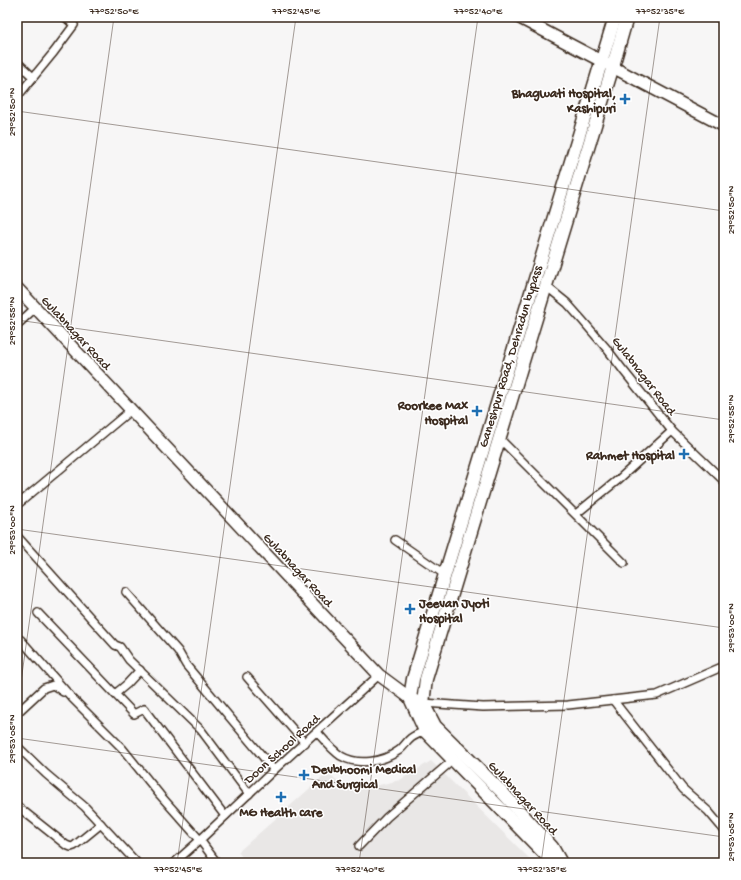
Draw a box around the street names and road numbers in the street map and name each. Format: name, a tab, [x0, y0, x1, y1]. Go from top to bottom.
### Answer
street label: Ganeshpur Road, Dehradun bypass	[477, 263, 547, 449]
street label: Gulabnagar Road	[37, 294, 114, 375]
street label: Gulabnagar Road	[608, 334, 679, 420]
street label: Gulabnagar Road	[259, 531, 336, 612]
street label: Doon School Road	[241, 711, 325, 788]
street label: Gulabnagar Road	[484, 759, 561, 840]

